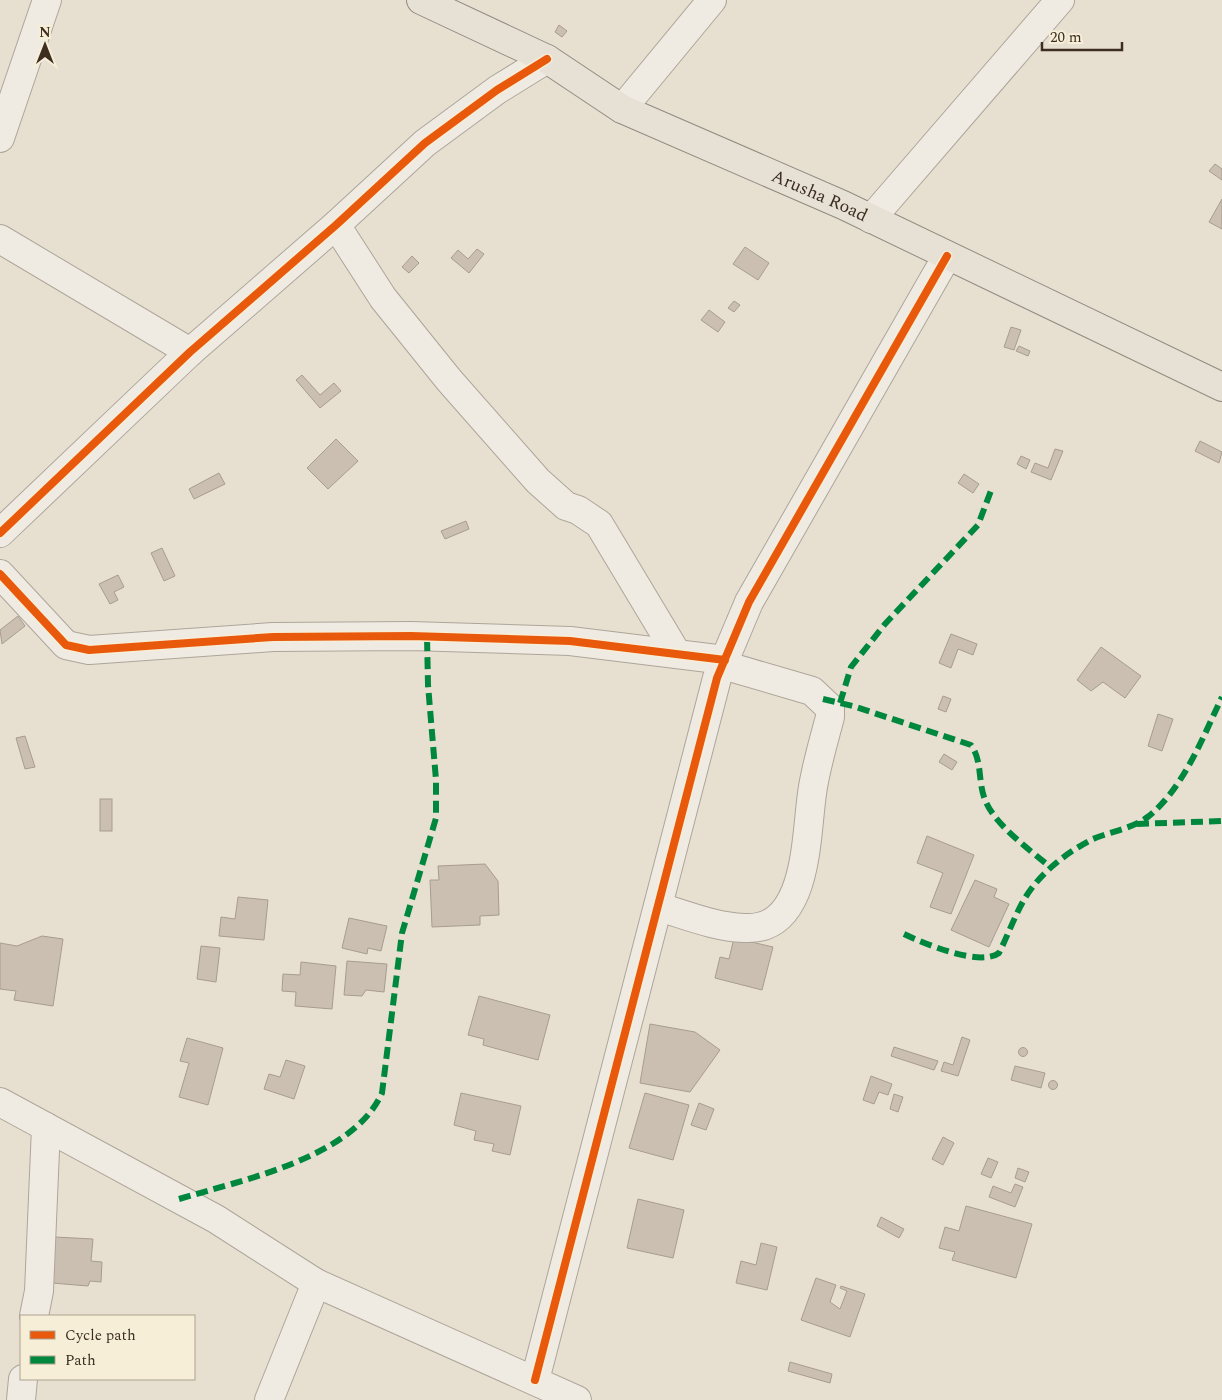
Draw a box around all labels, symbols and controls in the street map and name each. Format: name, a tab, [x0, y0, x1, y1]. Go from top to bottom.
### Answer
north arrow	[20, 20, 70, 70]
scale bar	[1042, 20, 1122, 52]
text: N	[39, 22, 51, 43]
text: 20 m	[1050, 26, 1082, 49]
street label: Arusha Road	[767, 162, 872, 229]
legend	[20, 1315, 195, 1380]
text: Cycle path	[65, 1324, 136, 1347]
text: Path	[65, 1349, 96, 1372]

